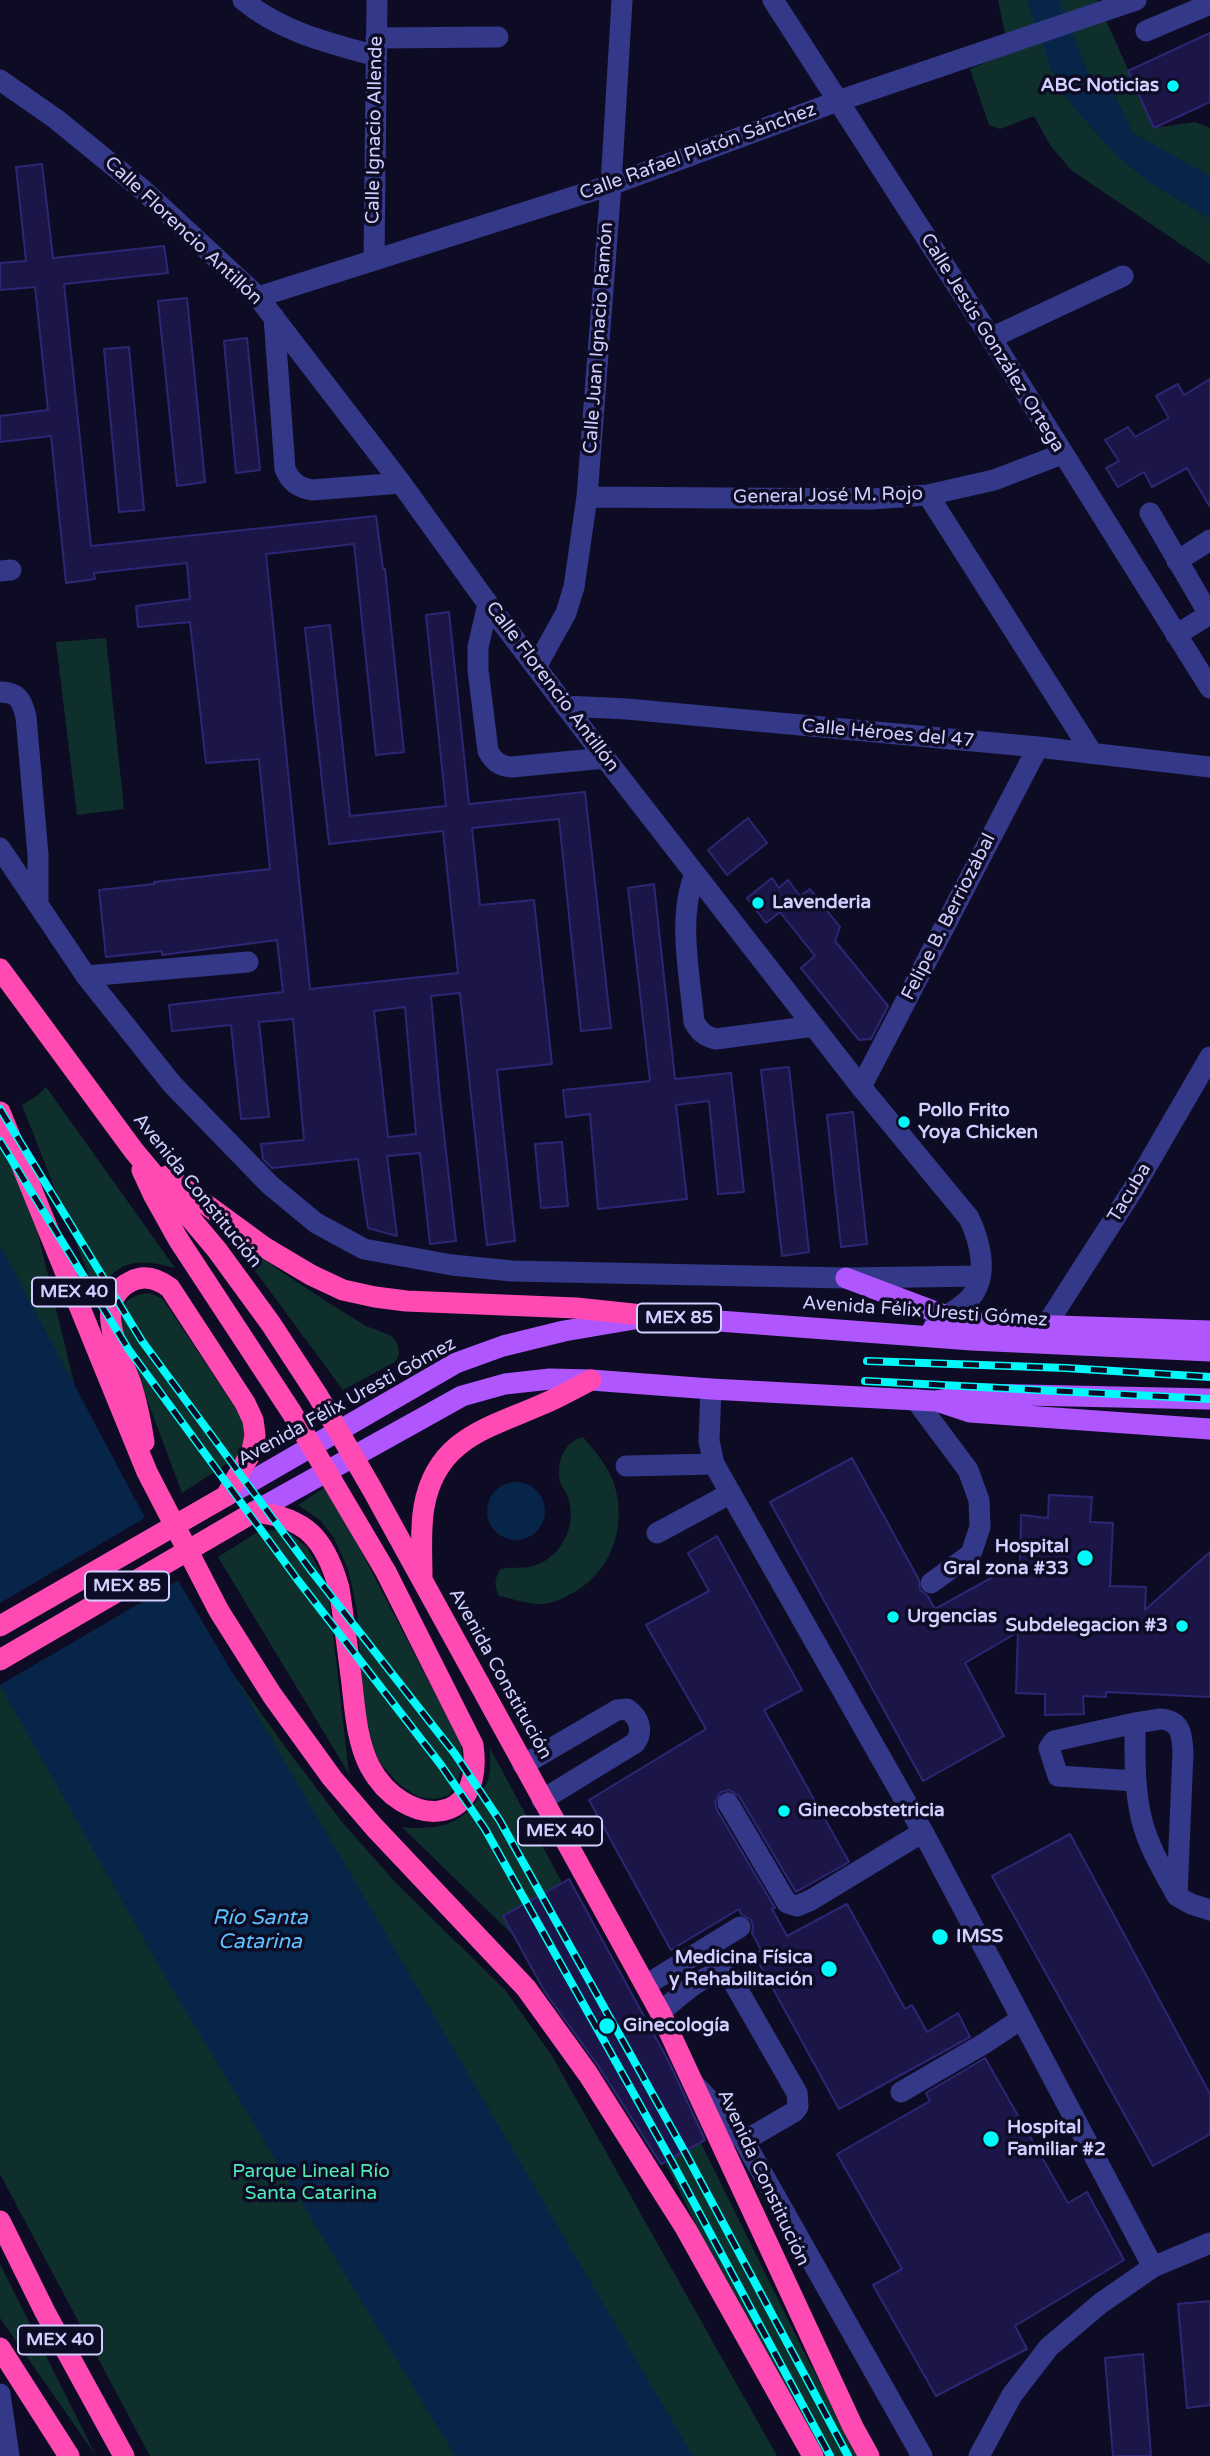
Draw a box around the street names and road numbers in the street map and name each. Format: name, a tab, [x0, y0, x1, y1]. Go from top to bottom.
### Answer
street label: Calle Ignacio Allende	[362, 36, 388, 224]
street label: Calle Rafael Platón Sánchez	[577, 99, 819, 205]
street label: Calle Florencio Antillón	[99, 152, 267, 310]
street label: Calle Juan Ignacio Ramón	[580, 221, 618, 455]
street label: Calle Jesús González Ortega	[915, 229, 1069, 457]
street label: General José M. Rojo	[733, 483, 923, 509]
street label: Calle Florencio Antillón	[480, 597, 624, 777]
street label: Calle Héroes del 47	[801, 715, 975, 753]
street label: Felipe B. Berriozábal	[897, 830, 1001, 1004]
street label: Avenida Constitución	[128, 1109, 266, 1273]
street label: Tacuba	[1103, 1159, 1157, 1227]
road number: MEX 40	[32, 1278, 116, 1307]
street label: Avenida Félix Uresti Gómez	[802, 1292, 1048, 1332]
road number: MEX 85	[637, 1303, 721, 1332]
street label: Avenida Félix Uresti Gómez	[234, 1332, 460, 1472]
road number: MEX 85	[85, 1572, 169, 1601]
street label: Avenida Constitución	[443, 1585, 557, 1763]
road number: MEX 40	[518, 1816, 602, 1845]
street label: Avenida Constitución	[712, 2086, 814, 2270]
road number: MEX 40	[18, 2326, 102, 2354]

